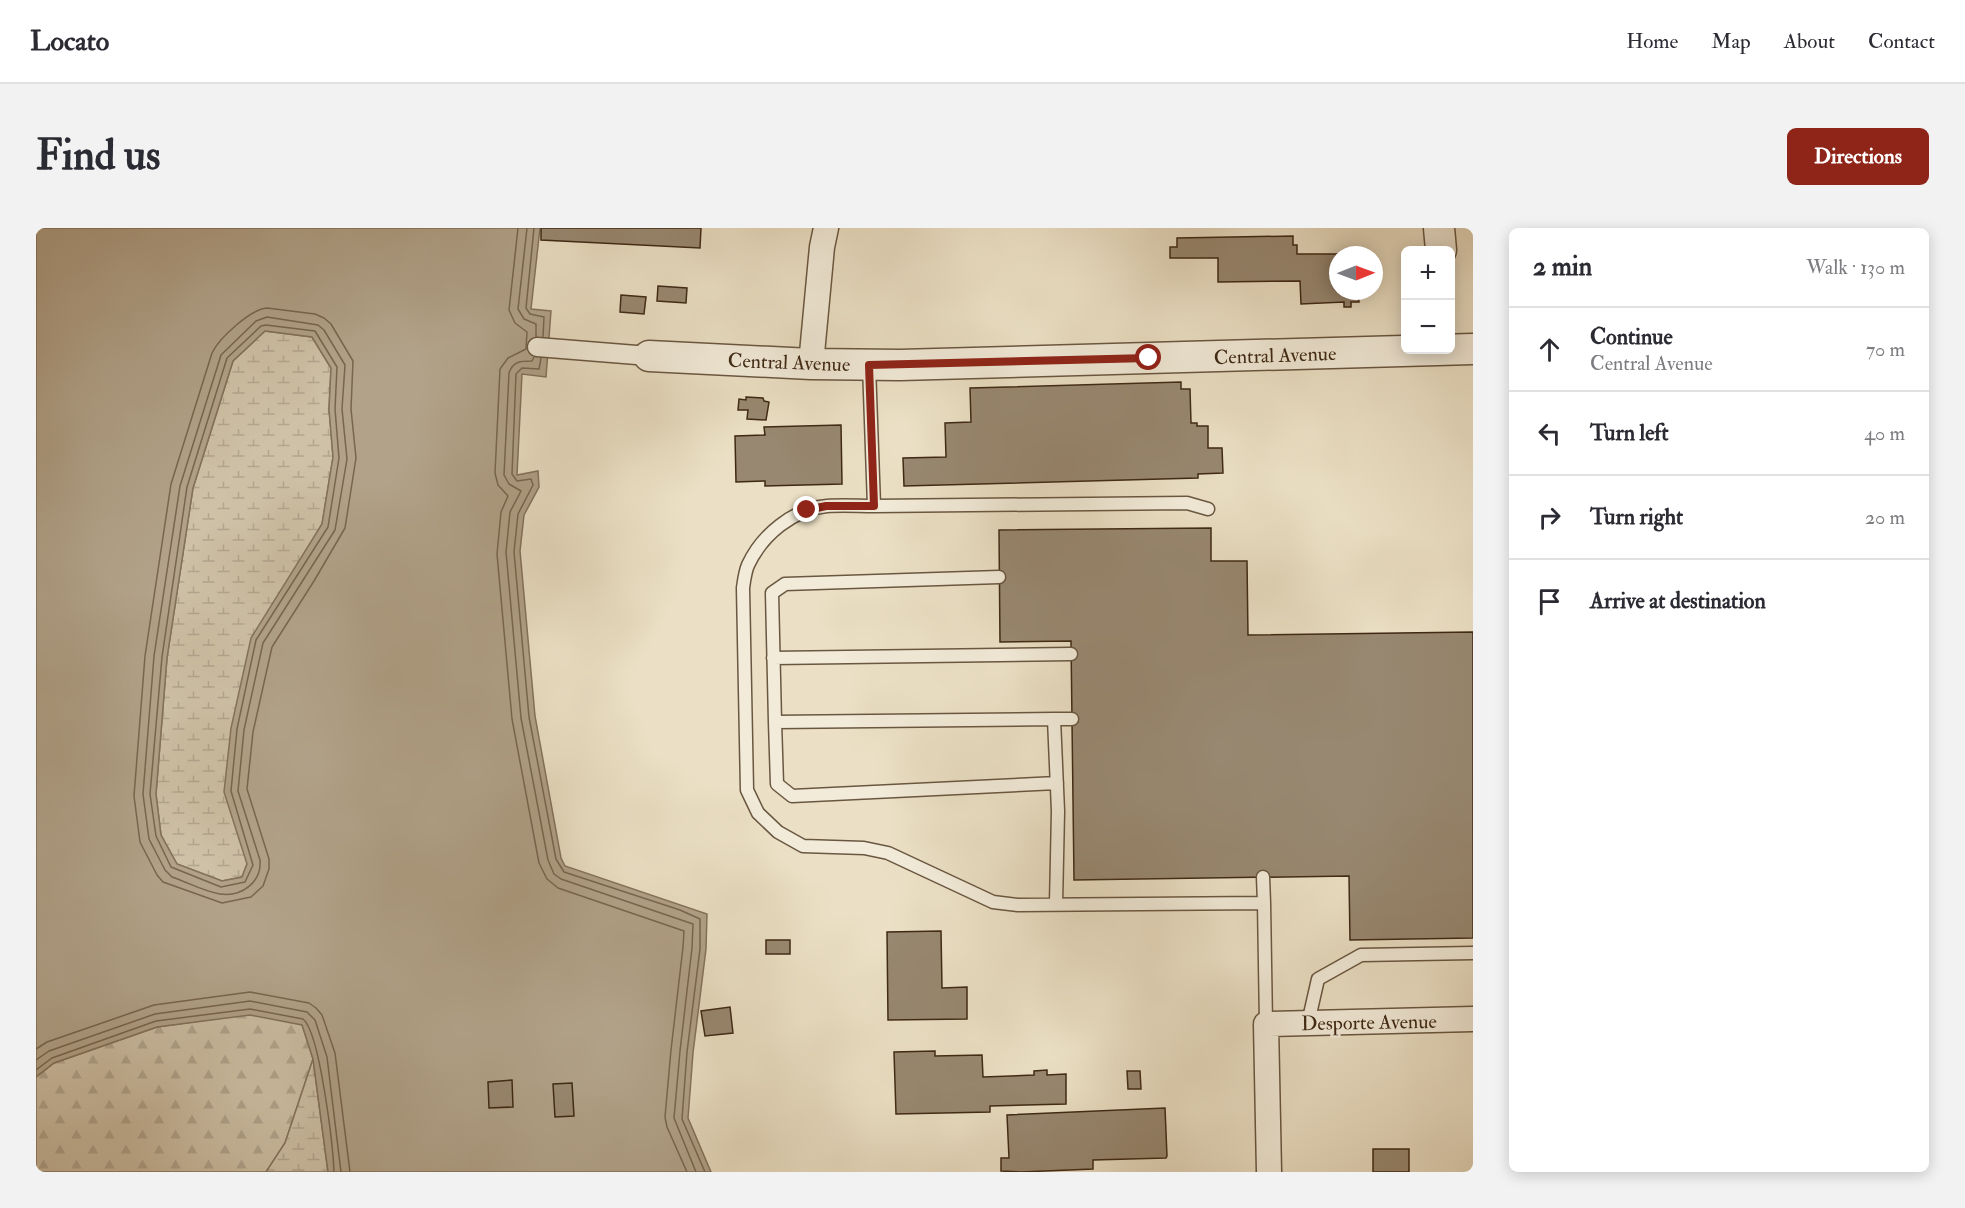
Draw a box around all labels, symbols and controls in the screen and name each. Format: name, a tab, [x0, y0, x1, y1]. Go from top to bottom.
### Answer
text: Locato	[30, 24, 109, 59]
text: Home	[1626, 28, 1678, 55]
text: Map	[1711, 28, 1751, 55]
text: About	[1784, 28, 1835, 55]
text: Contact	[1868, 28, 1935, 55]
button: Directions	[1787, 128, 1929, 185]
text: Find us	[36, 130, 160, 182]
north arrow	[1329, 246, 1383, 300]
map controls	[1401, 246, 1455, 354]
button: +	[1401, 246, 1455, 300]
text: 2 min	[1533, 251, 1592, 283]
text: Walk · 130 m	[1806, 255, 1905, 280]
button: −	[1401, 300, 1455, 354]
text: Continue	[1590, 323, 1673, 351]
icon: ahead	[1533, 333, 1566, 366]
text: 70 m	[1866, 337, 1905, 362]
street label: Central Avenue	[1213, 341, 1337, 370]
route start	[1135, 344, 1161, 370]
street label: Central Avenue	[727, 348, 851, 377]
text: Central Avenue	[1590, 351, 1713, 376]
icon: left	[1533, 417, 1566, 450]
text: Turn left	[1590, 419, 1669, 447]
text: 40 m	[1864, 421, 1905, 446]
route end	[793, 496, 819, 522]
icon: right	[1533, 501, 1566, 534]
text: Turn right	[1590, 503, 1683, 531]
text: 20 m	[1865, 505, 1905, 530]
icon: arrive	[1533, 585, 1566, 618]
text: Arrive at destination	[1590, 587, 1766, 615]
street label: Desporte Avenue	[1301, 1009, 1437, 1037]

